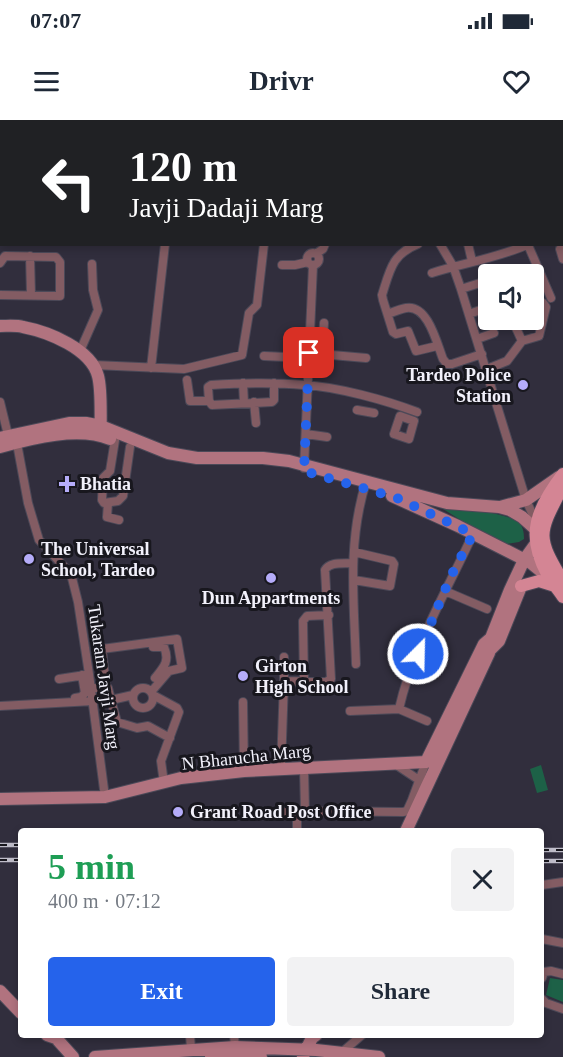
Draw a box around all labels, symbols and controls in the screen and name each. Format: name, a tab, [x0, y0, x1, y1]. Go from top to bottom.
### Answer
text: 07:07	[30, 8, 81, 33]
icon: menu	[30, 65, 63, 98]
icon: heart	[500, 65, 533, 98]
text: Drivr	[249, 66, 314, 96]
icon: left	[30, 144, 108, 222]
text: 120 m	[129, 144, 238, 190]
text: Javji Dadaji Marg	[129, 193, 323, 223]
map controls	[478, 264, 544, 330]
button: sound	[478, 264, 544, 330]
pin	[283, 327, 334, 378]
icon: arrive	[292, 336, 325, 369]
place label: Tardeo Police Station	[406, 365, 511, 406]
marker: Tardeo Police Station	[516, 378, 530, 392]
place label: Bhatia	[80, 474, 131, 494]
marker: Bhatia	[58, 475, 76, 493]
place label: The Universal School, Tardeo	[41, 539, 155, 580]
marker: The Universal School, Tardeo	[22, 552, 36, 566]
marker: Dun Appartments	[264, 571, 278, 585]
place label: Dun Appartments	[202, 588, 340, 608]
street label: Tukaram Javji Marg	[84, 603, 124, 751]
position arrow	[386, 622, 450, 686]
place label: Girton High School	[255, 656, 349, 697]
marker: Girton High School	[236, 669, 250, 683]
street label: N Bharucha Marg	[180, 740, 312, 774]
place label: Grant Road Post Office	[190, 802, 371, 822]
marker: Grant Road Post Office	[171, 805, 185, 819]
text: 5 min	[48, 847, 135, 887]
button: close	[451, 848, 514, 911]
text: 400 m · 07:12	[48, 890, 161, 912]
button: Exit	[48, 957, 275, 1026]
button: Share	[287, 957, 514, 1026]

